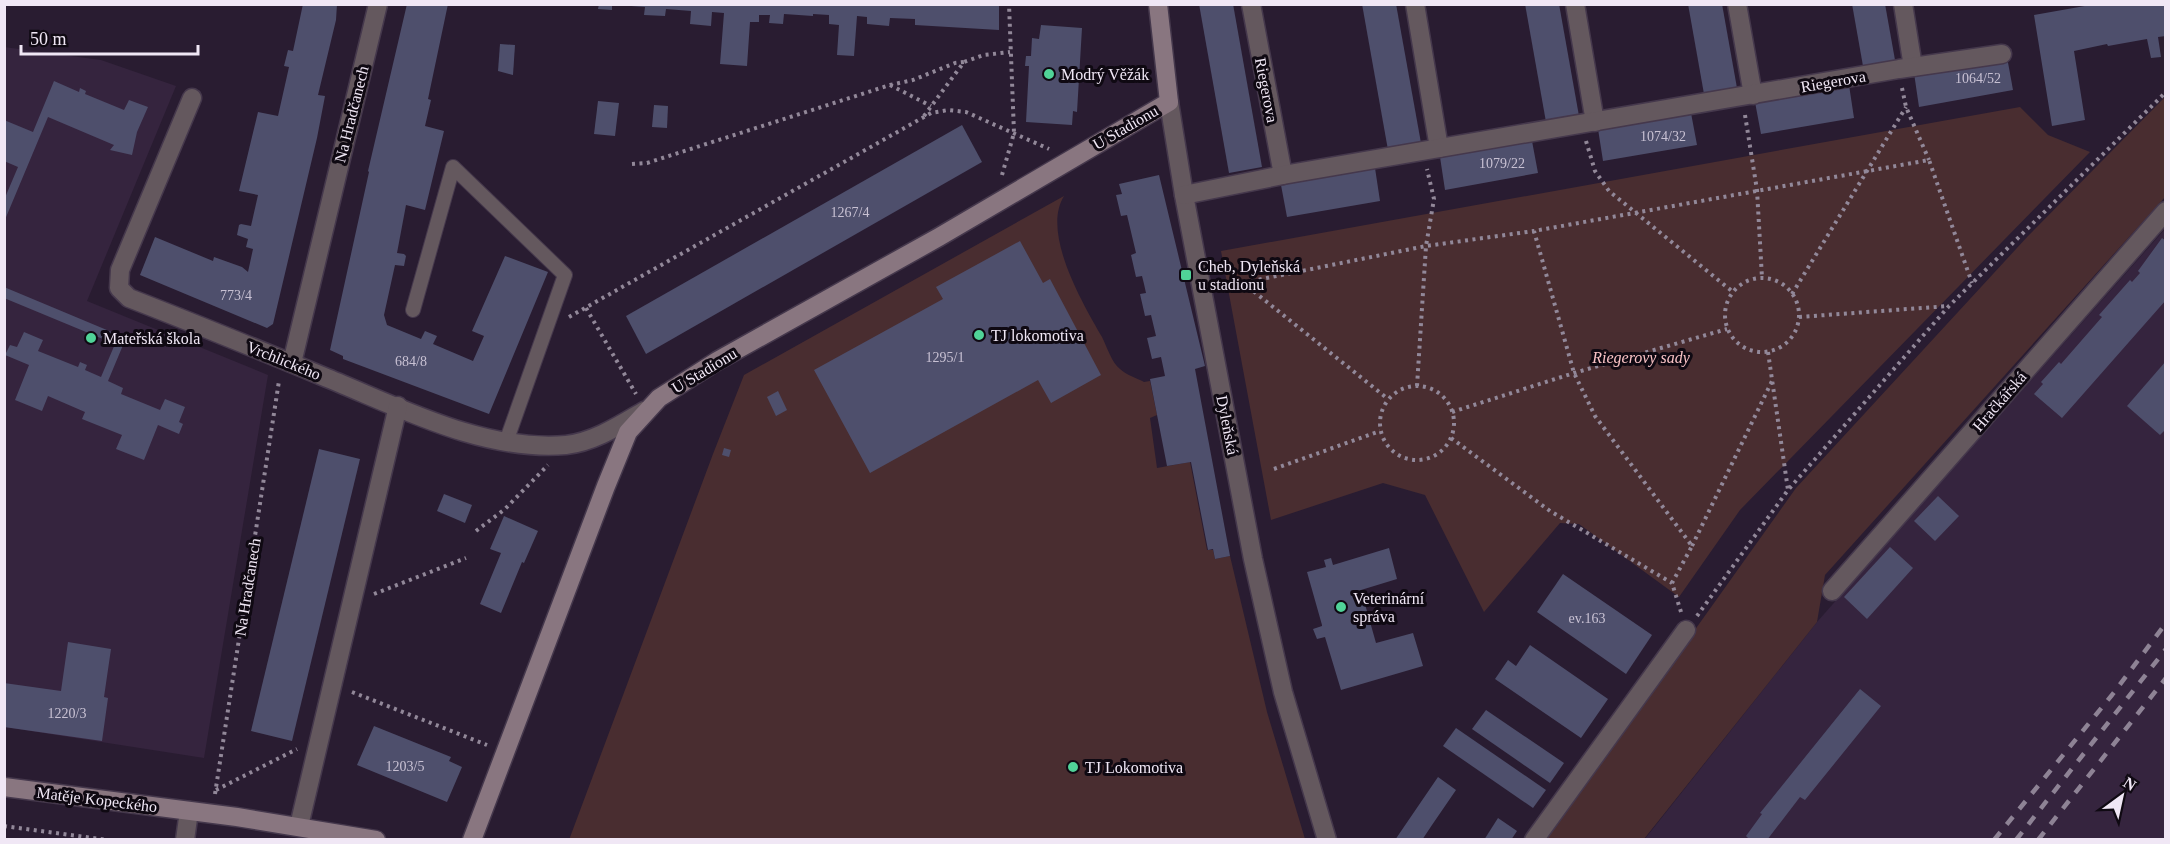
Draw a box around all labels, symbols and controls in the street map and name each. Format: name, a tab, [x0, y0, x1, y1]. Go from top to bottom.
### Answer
scale bar	[21, 18, 198, 56]
text: 50 m	[30, 29, 67, 49]
street label: Riegerova	[1251, 56, 1281, 124]
street label: Na Hradčanech	[331, 64, 372, 164]
place label: Modrý Věžák	[1061, 66, 1149, 84]
marker: Modrý Věžák	[1042, 67, 1056, 81]
street label: Riegerova	[1799, 67, 1867, 97]
house number: 1064/52	[1955, 71, 2001, 86]
street label: U Stadionu	[1090, 102, 1161, 153]
house number: 1074/32	[1640, 129, 1686, 144]
house number: 1079/22	[1479, 156, 1525, 171]
house number: 1267/4	[831, 205, 869, 220]
place label: Cheb, Dyleňská u stadionu	[1198, 258, 1300, 293]
marker: Cheb, Dyleňská u stadionu	[1179, 268, 1193, 282]
house number: 773/4	[220, 288, 252, 303]
place label: TJ lokomotiva	[991, 327, 1084, 344]
marker: TJ lokomotiva	[972, 328, 986, 342]
place label: Mateřská škola	[103, 330, 200, 347]
marker: Mateřská škola	[84, 331, 98, 345]
street label: Vrchlického	[244, 338, 323, 383]
street label: U Stadionu	[669, 344, 740, 396]
park label: Riegerovy sady	[1591, 349, 1691, 367]
house number: 1295/1	[926, 350, 964, 365]
house number: 684/8	[395, 354, 427, 369]
street label: Hračkářská	[1969, 368, 2030, 434]
street label: Dyleňská	[1212, 394, 1242, 457]
street label: Na Hradčanech	[231, 537, 264, 637]
place label: Veterinární správa	[1353, 590, 1425, 626]
marker: Veterinární správa	[1334, 600, 1348, 614]
house number: ev.163	[1569, 611, 1605, 626]
house number: 1220/3	[48, 706, 86, 721]
house number: 1203/5	[386, 759, 424, 774]
place label: TJ Lokomotiva	[1085, 759, 1183, 776]
marker: TJ Lokomotiva	[1066, 760, 1080, 774]
north arrow	[2092, 766, 2152, 826]
text: N	[2120, 774, 2140, 794]
street label: Matěje Kopeckého	[36, 784, 158, 816]

